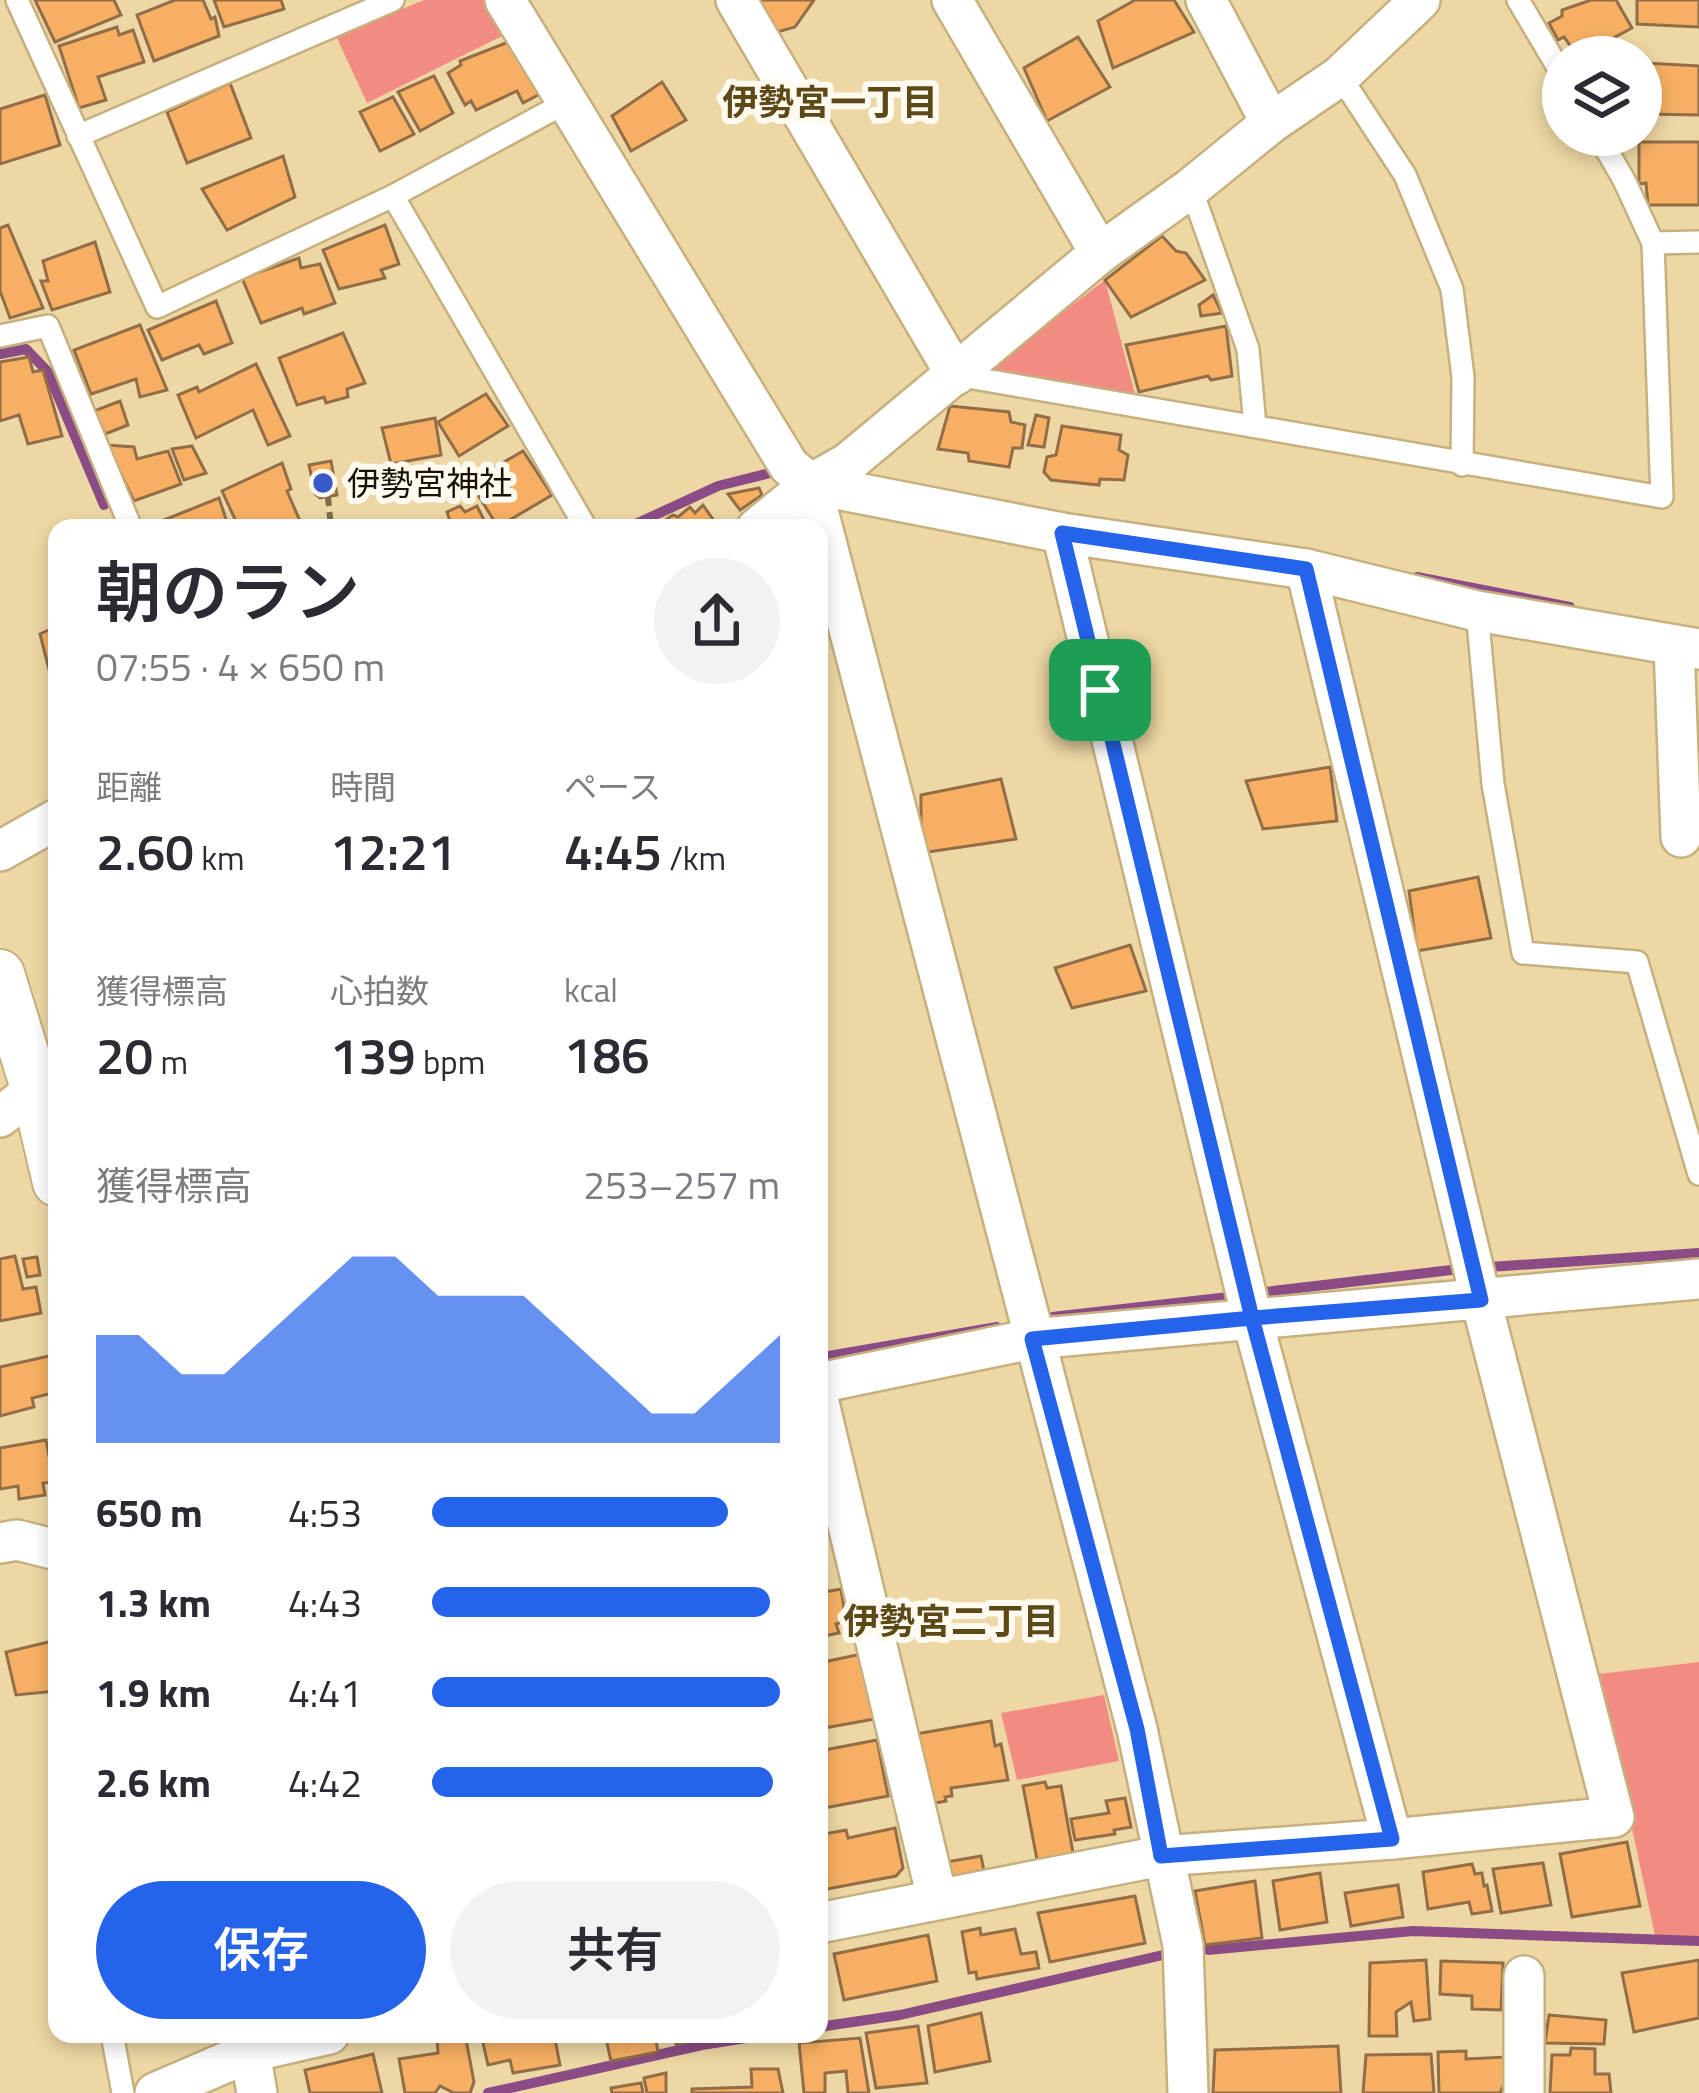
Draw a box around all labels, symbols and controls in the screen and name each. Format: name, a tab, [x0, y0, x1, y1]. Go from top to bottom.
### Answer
map controls	[1542, 36, 1662, 156]
button: layers	[1542, 36, 1662, 156]
district label: 伊勢宮一丁目	[722, 74, 938, 129]
place label: 伊勢宮神社	[347, 458, 512, 508]
marker: 伊勢宮神社	[310, 470, 336, 496]
text: 朝のラン	[96, 541, 360, 642]
button: share	[654, 558, 780, 684]
text: 07:55 · 4 × 650 m	[96, 637, 385, 696]
pin	[1049, 639, 1151, 741]
icon: arrive	[1067, 657, 1133, 723]
text: 距離	[96, 762, 162, 812]
text: 時間	[330, 762, 396, 812]
text: ペース	[564, 762, 661, 812]
text: 2.60	[96, 812, 194, 890]
text: 12:21	[330, 812, 456, 890]
text: 4:45	[564, 812, 662, 890]
text: km	[194, 833, 245, 883]
text: /km	[662, 833, 726, 883]
text: kcal	[564, 965, 618, 1015]
text: 獲得標高	[96, 966, 228, 1016]
text: 心拍数	[330, 966, 429, 1016]
text: 186	[564, 1015, 650, 1093]
text: 20	[96, 1016, 153, 1094]
text: 139	[330, 1016, 416, 1094]
text: m	[153, 1037, 188, 1087]
text: bpm	[416, 1037, 485, 1087]
text: 253–257 m	[583, 1155, 780, 1214]
text: 獲得標高	[96, 1156, 252, 1215]
text: 650 m	[96, 1483, 203, 1542]
text: 4:53	[288, 1483, 362, 1542]
text: 1.3 km	[96, 1573, 211, 1632]
text: 4:43	[288, 1573, 362, 1632]
district label: 伊勢宮二丁目	[843, 1593, 1059, 1648]
text: 1.9 km	[96, 1663, 211, 1722]
text: 4:41	[288, 1663, 362, 1722]
text: 2.6 km	[96, 1753, 211, 1812]
text: 4:42	[288, 1753, 362, 1812]
button: 保存	[96, 1881, 426, 2019]
button: 共有	[450, 1881, 780, 2019]

